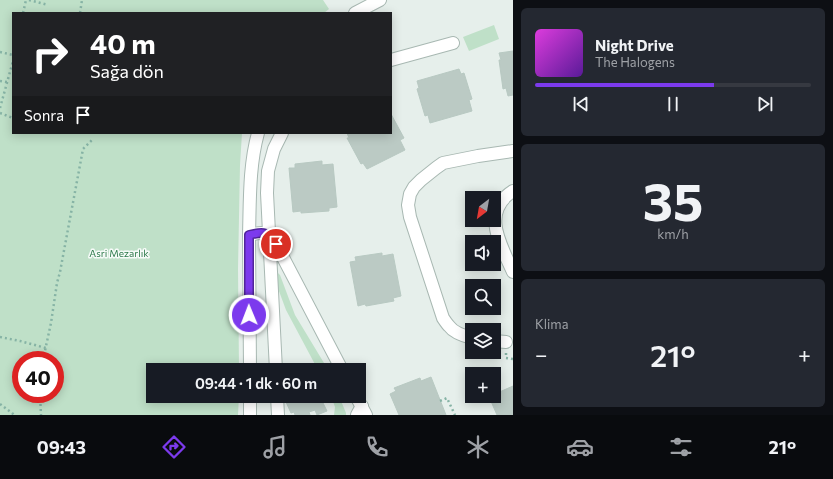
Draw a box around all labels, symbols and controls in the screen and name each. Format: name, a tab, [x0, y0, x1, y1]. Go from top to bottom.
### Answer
text: 40 m	[90, 26, 156, 60]
icon: right	[24, 28, 76, 80]
text: Night Drive	[595, 36, 674, 54]
text: The Halogens	[595, 54, 675, 70]
text: Sağa dön	[90, 60, 164, 82]
icon: previous	[570, 93, 592, 115]
icon: pause	[662, 93, 684, 115]
icon: next	[754, 93, 776, 115]
icon: arrive	[72, 104, 94, 126]
text: Sonra	[24, 106, 64, 124]
text: 35	[643, 168, 703, 232]
north arrow	[465, 191, 501, 227]
map controls	[465, 191, 501, 403]
text: km/h	[657, 226, 689, 242]
pin	[259, 227, 293, 261]
icon: arrive	[265, 233, 287, 255]
button: sound	[465, 235, 501, 271]
park label: Asri Mezarlık	[89, 247, 149, 259]
button: search	[465, 279, 501, 315]
position arrow	[228, 294, 270, 336]
text: Klima	[535, 316, 569, 332]
button: layers	[465, 323, 501, 359]
text: 21°	[650, 336, 695, 373]
text: −	[535, 341, 548, 368]
text: +	[798, 341, 811, 368]
speed limit sign: 40	[12, 351, 64, 403]
button: +	[465, 367, 501, 403]
text: 09:44 · 1 dk · 60 m	[195, 374, 317, 392]
icon: directions	[160, 433, 188, 461]
icon: music	[261, 433, 289, 461]
icon: phone	[363, 433, 391, 461]
icon: climate	[464, 433, 492, 461]
icon: car	[566, 433, 594, 461]
icon: filters	[667, 433, 695, 461]
text: 09:43	[37, 436, 86, 458]
text: 21°	[769, 436, 796, 458]

